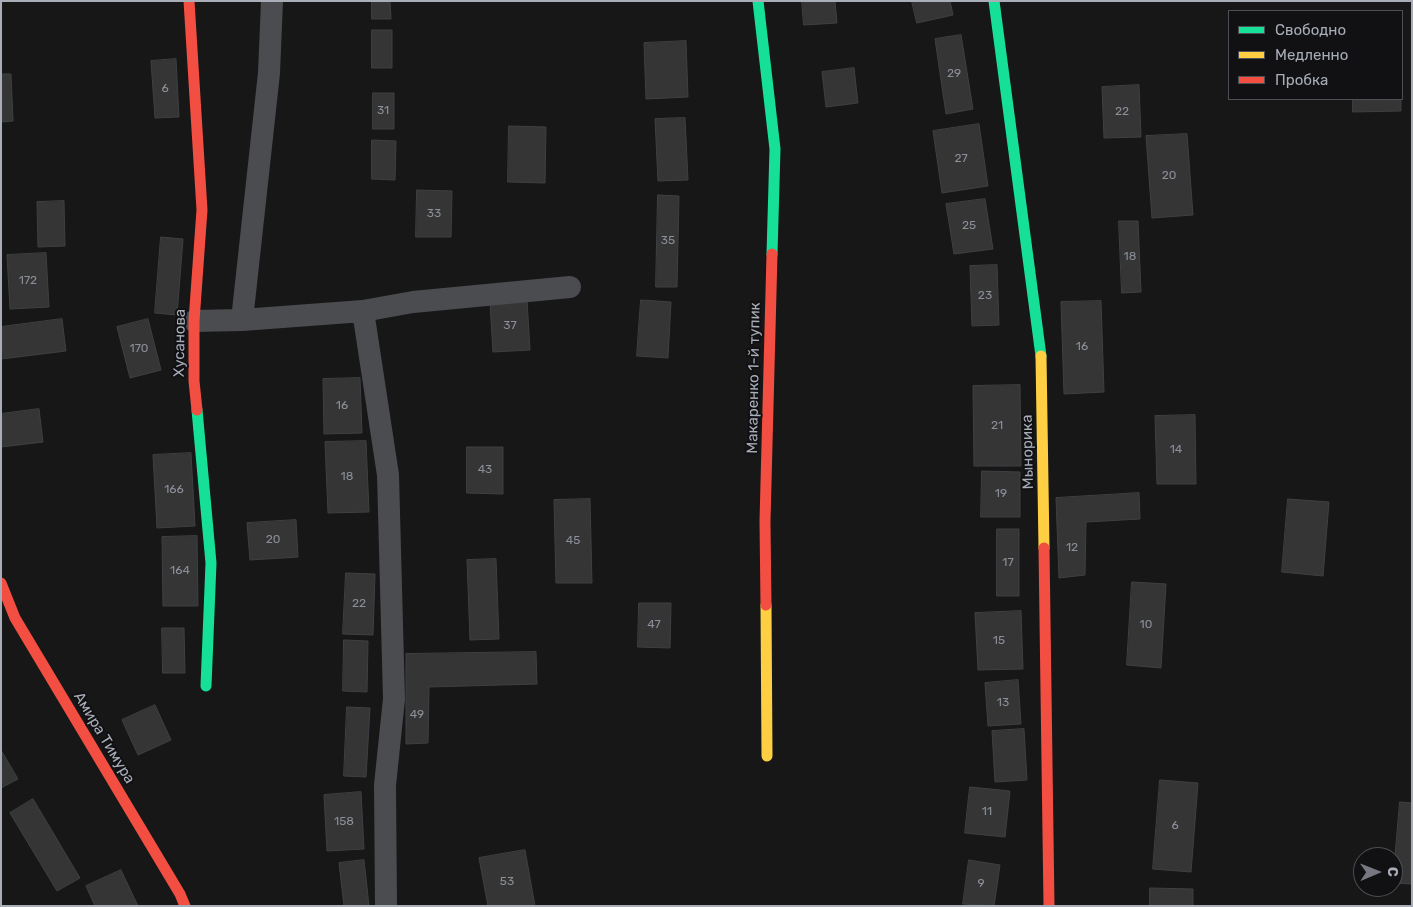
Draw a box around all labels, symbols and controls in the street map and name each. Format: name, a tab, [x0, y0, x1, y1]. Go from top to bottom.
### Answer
legend	[1228, 10, 1403, 100]
text: Свободно	[1275, 21, 1346, 39]
text: Медленно	[1275, 46, 1348, 64]
house number: 29	[947, 67, 961, 81]
text: Пробка	[1275, 71, 1328, 89]
house number: 6	[161, 82, 169, 96]
house number: 31	[377, 104, 389, 118]
house number: 22	[1115, 105, 1129, 119]
house number: 27	[954, 152, 968, 166]
house number: 20	[1162, 169, 1176, 183]
house number: 33	[427, 207, 441, 221]
house number: 25	[962, 219, 976, 233]
house number: 35	[661, 234, 675, 248]
house number: 18	[1124, 250, 1136, 264]
house number: 172	[19, 274, 37, 288]
house number: 23	[978, 289, 992, 303]
street label: Макаренко 1-й тупик	[744, 302, 764, 454]
street label: Хусанова	[170, 309, 190, 377]
house number: 37	[503, 319, 517, 333]
house number: 16	[1076, 340, 1088, 354]
house number: 170	[130, 342, 148, 356]
house number: 16	[336, 399, 348, 413]
street label: Мынорика	[1018, 415, 1038, 489]
house number: 21	[991, 419, 1003, 433]
house number: 14	[1170, 443, 1182, 457]
house number: 43	[478, 463, 492, 477]
house number: 18	[341, 470, 353, 484]
house number: 166	[164, 483, 184, 497]
house number: 19	[995, 487, 1007, 501]
house number: 20	[266, 533, 280, 547]
house number: 45	[566, 534, 580, 548]
house number: 12	[1066, 541, 1078, 555]
house number: 17	[1002, 556, 1014, 570]
house number: 164	[170, 564, 190, 578]
house number: 22	[352, 597, 366, 611]
house number: 47	[647, 618, 661, 632]
house number: 10	[1140, 618, 1152, 632]
house number: 15	[993, 634, 1005, 648]
street label: Амира Тимура	[70, 689, 138, 787]
house number: 13	[997, 696, 1009, 710]
house number: 49	[410, 708, 424, 722]
house number: 11	[982, 805, 992, 819]
house number: 158	[334, 815, 354, 829]
house number: 6	[1171, 819, 1179, 833]
north arrow	[1353, 847, 1403, 897]
text: С	[1384, 867, 1401, 877]
house number: 53	[500, 875, 514, 889]
house number: 9	[977, 877, 985, 891]

